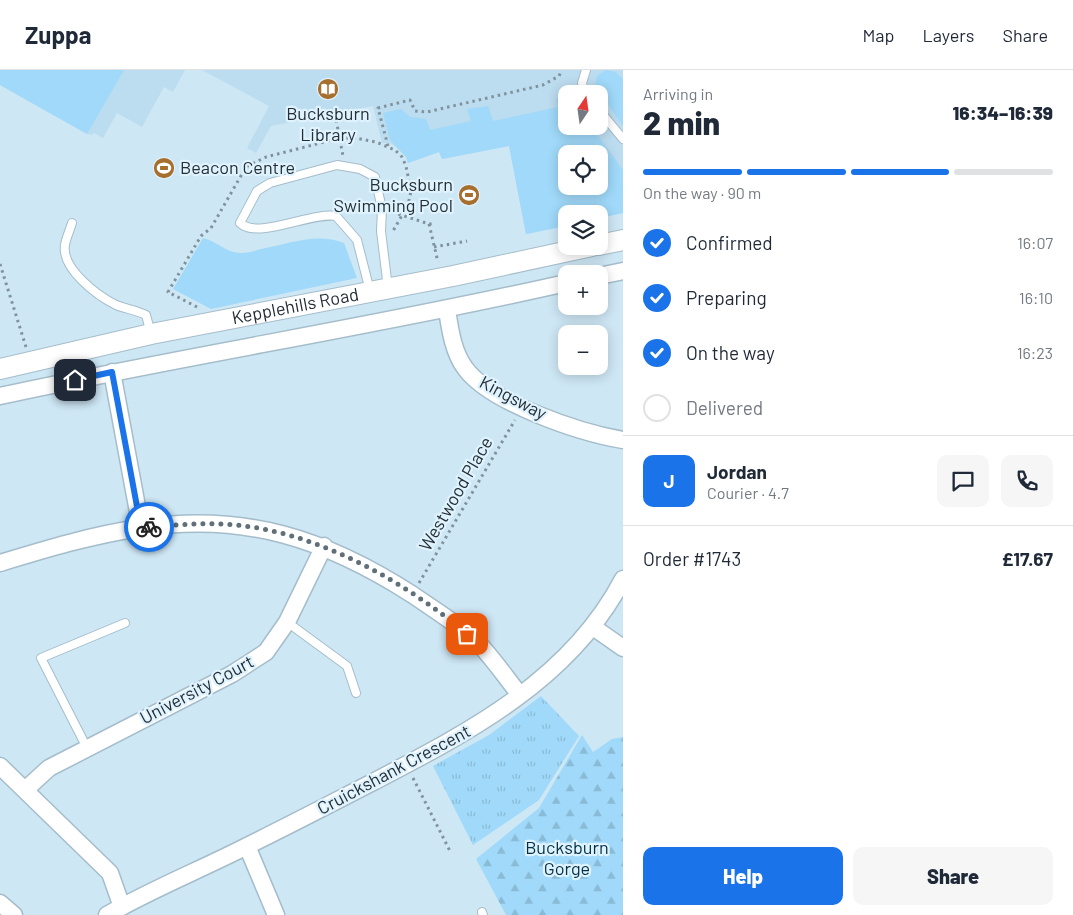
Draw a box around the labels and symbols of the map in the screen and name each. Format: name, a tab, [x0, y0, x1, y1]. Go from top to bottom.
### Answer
library icon: Bucksburn Library	[316, 77, 340, 101]
north arrow	[558, 85, 608, 135]
place label: Bucksburn Library	[286, 102, 370, 145]
sports icon: Beacon Centre	[152, 156, 176, 180]
place label: Beacon Centre	[180, 156, 295, 178]
place label: Bucksburn Swimming Pool	[334, 173, 453, 216]
sports icon: Bucksburn Swimming Pool	[457, 183, 481, 207]
street label: Kepplehills Road	[230, 282, 360, 328]
pin	[54, 359, 96, 401]
street label: Kingsway	[476, 370, 551, 424]
street label: Westwood Place	[414, 432, 497, 555]
courier	[124, 502, 174, 552]
pin	[446, 613, 488, 655]
street label: University Court	[136, 650, 257, 728]
street label: Cruickshank Crescent	[313, 719, 474, 819]
park label: Bucksburn Gorge	[525, 836, 609, 879]

